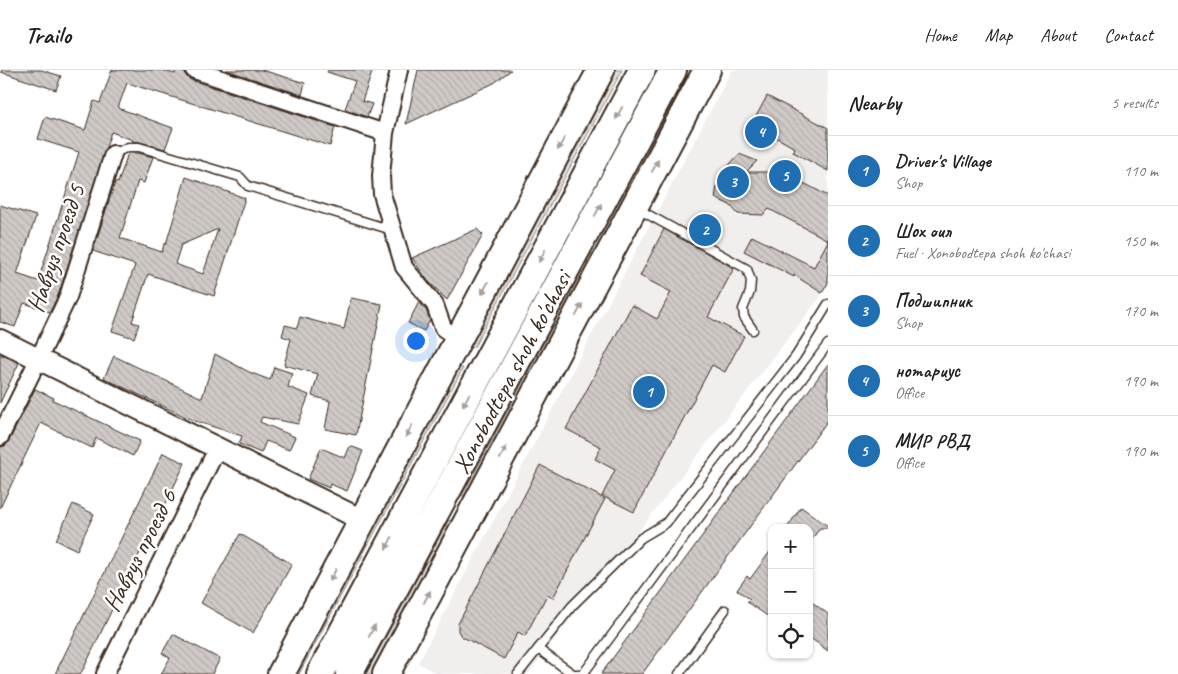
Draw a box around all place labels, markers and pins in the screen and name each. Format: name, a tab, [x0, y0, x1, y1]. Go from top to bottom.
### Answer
pin: 4	[745, 113, 777, 151]
pin: 5	[769, 157, 801, 195]
pin: 3	[717, 163, 749, 201]
pin: 2	[689, 211, 721, 249]
pin: 1	[633, 373, 665, 411]

